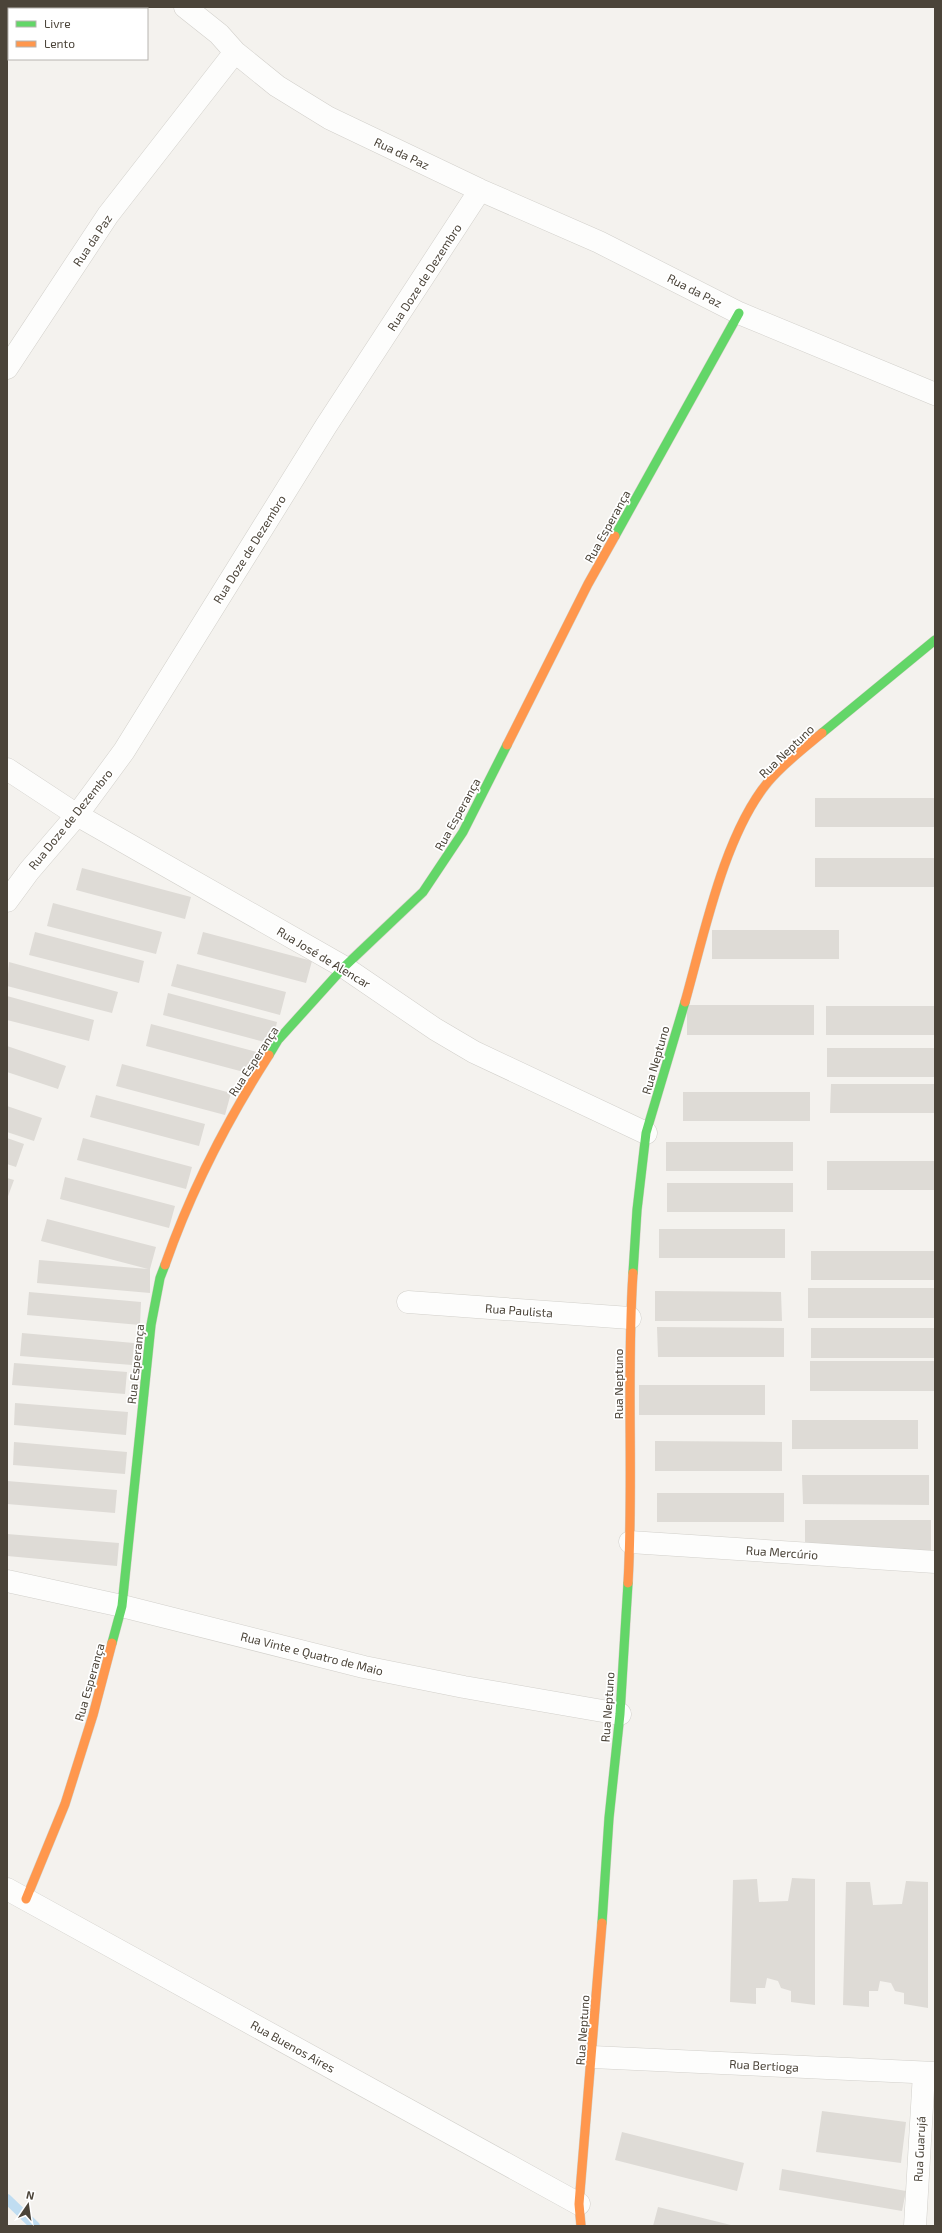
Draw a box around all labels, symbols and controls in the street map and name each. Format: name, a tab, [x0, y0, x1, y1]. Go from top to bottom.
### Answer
legend	[8, 8, 148, 60]
text: Livre	[44, 16, 71, 30]
text: Lento	[44, 36, 75, 50]
street label: Rua da Paz	[372, 134, 432, 172]
street label: Rua da Paz	[70, 211, 114, 269]
street label: Rua Doze de Dezembro	[384, 220, 464, 333]
street label: Rua da Paz	[665, 270, 725, 310]
street label: Rua Esperança	[581, 487, 634, 565]
street label: Rua Doze de Dezembro	[210, 492, 288, 606]
street label: Rua Neptuno	[756, 721, 816, 781]
street label: Rua Doze de Dezembro	[25, 766, 115, 872]
street label: Rua Esperança	[431, 775, 484, 853]
street label: Rua José de Alencar	[275, 923, 374, 991]
street label: Rua Esperança	[225, 1023, 282, 1099]
street label: Rua Neptuno	[639, 1024, 672, 1096]
street label: Rua Paulista	[485, 1301, 553, 1319]
street label: Rua Esperança	[124, 1323, 147, 1405]
street label: Rua Neptuno	[611, 1349, 625, 1419]
street label: Rua Mercúrio	[745, 1542, 819, 1562]
street label: Rua Vinte e Quatro de Maio	[239, 1629, 385, 1679]
street label: Rua Esperança	[71, 1641, 108, 1723]
street label: Rua Neptuno	[598, 1671, 616, 1743]
street label: Rua Neptuno	[573, 1994, 591, 2066]
street label: Rua Buenos Aires	[248, 2017, 338, 2075]
street label: Rua Bertioga	[729, 2056, 799, 2074]
street label: Rua Guarujá	[910, 2116, 929, 2182]
north arrow	[8, 2185, 48, 2225]
text: N	[25, 2188, 36, 2202]

